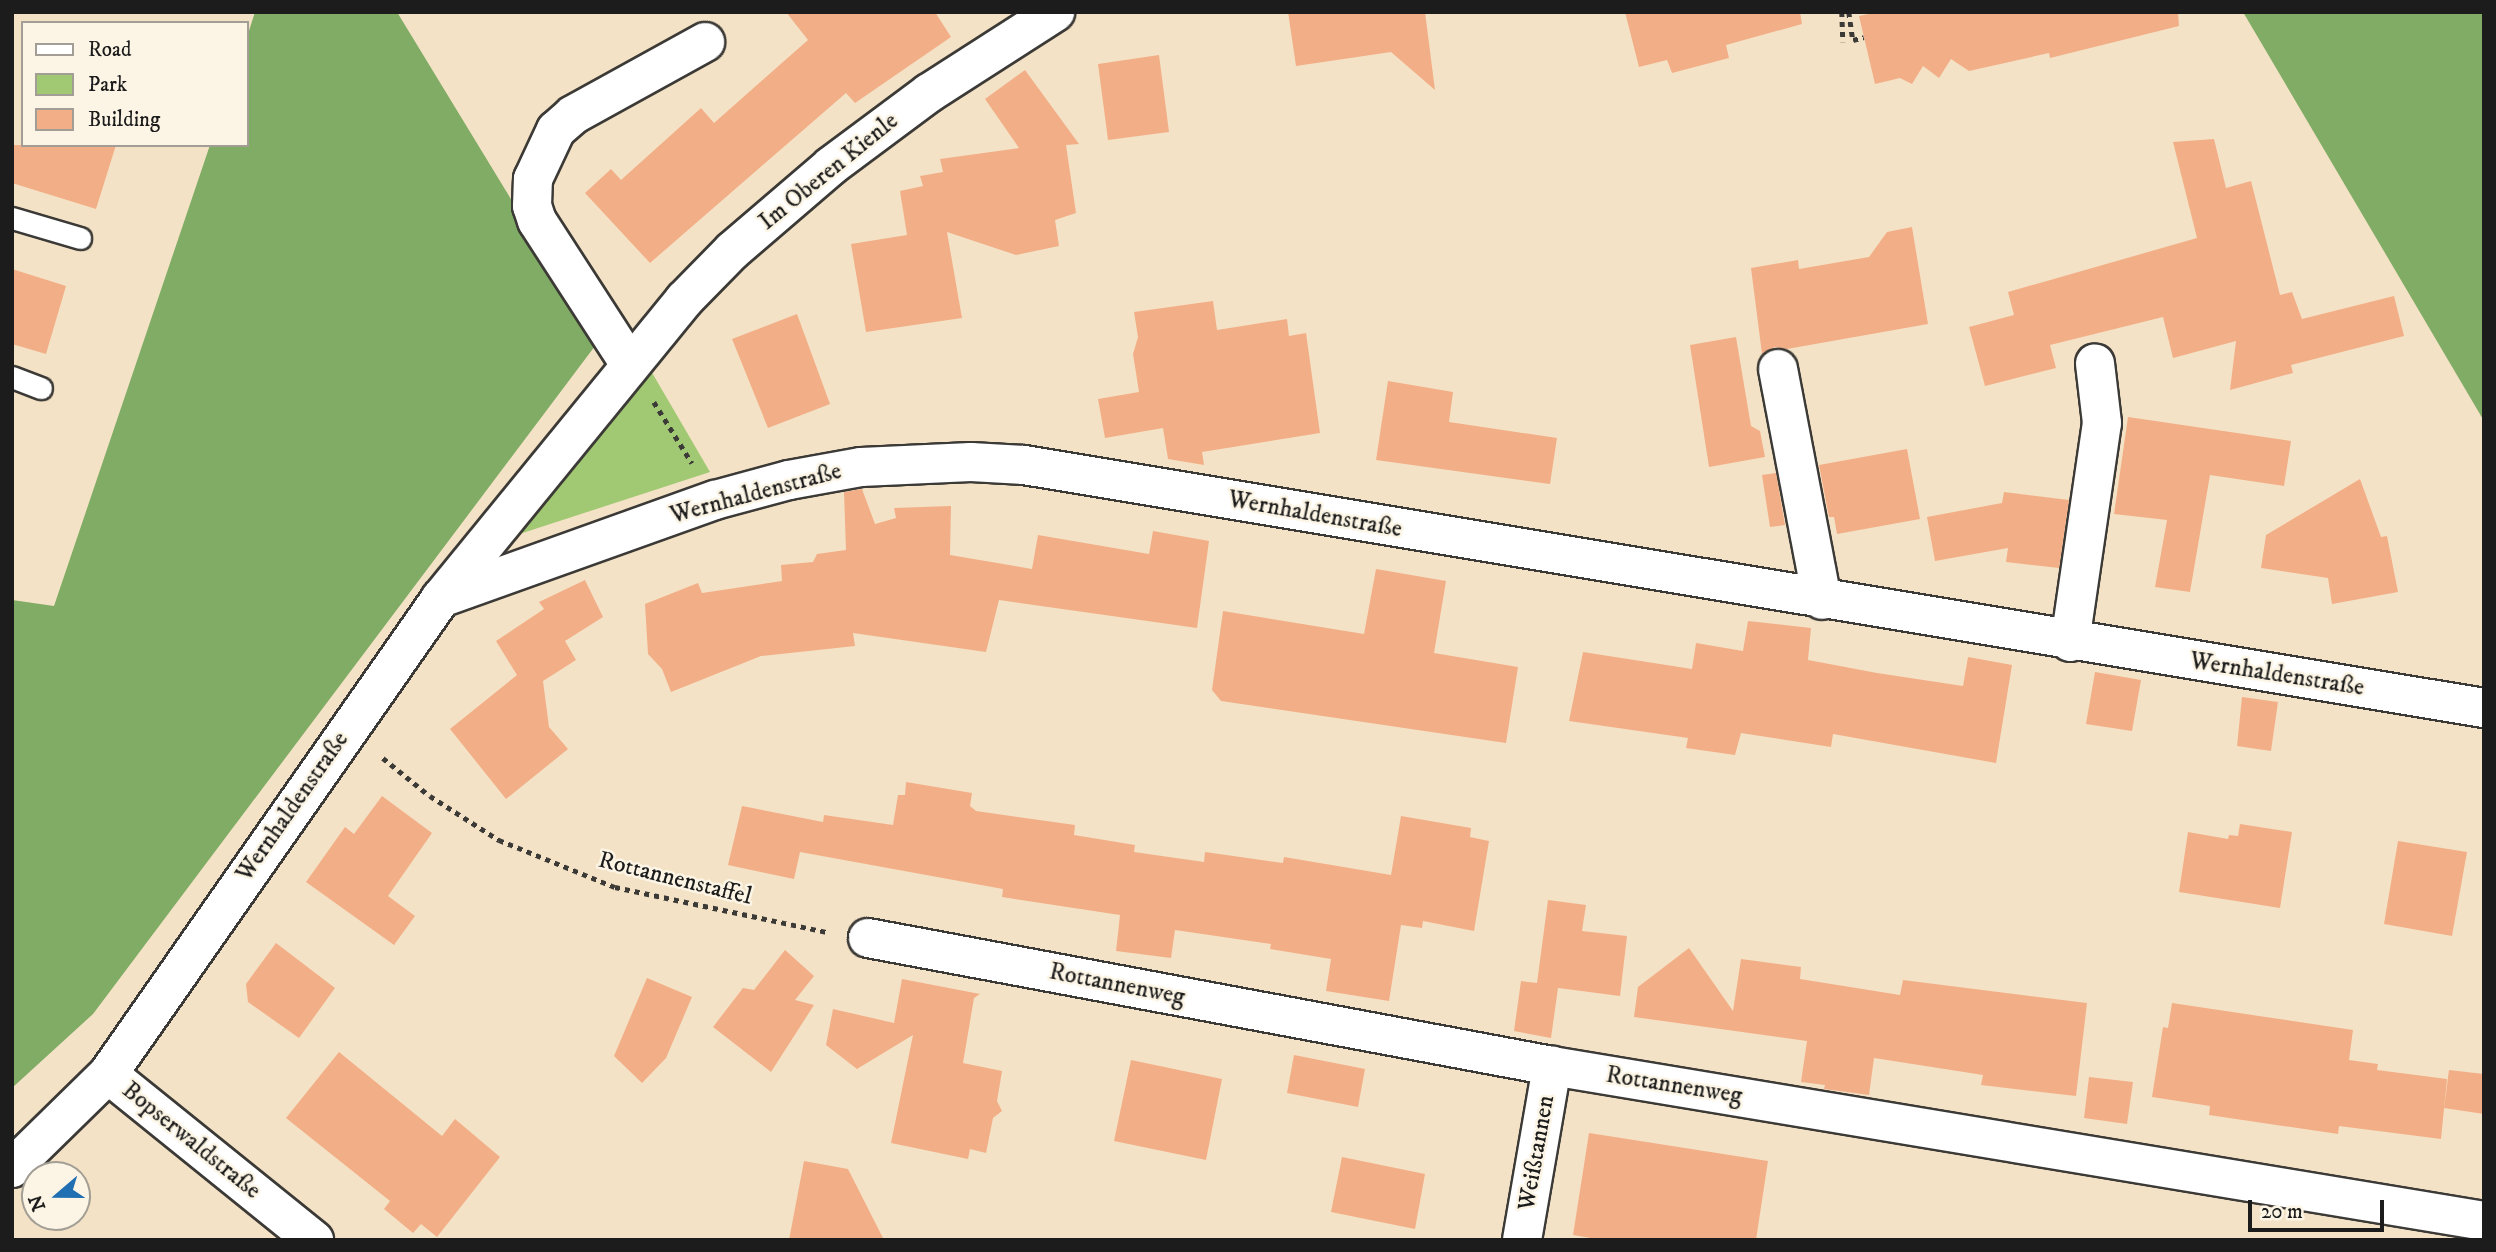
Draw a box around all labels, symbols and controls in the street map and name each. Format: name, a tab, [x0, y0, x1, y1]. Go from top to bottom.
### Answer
legend	[21, 21, 248, 147]
text: Road	[88, 37, 132, 63]
text: Park	[88, 72, 127, 98]
text: Building	[88, 107, 160, 133]
street label: Im Oberen Kienle	[754, 107, 904, 237]
street label: Wernhaldenstraße	[667, 457, 845, 531]
street label: Wernhaldenstraße	[1226, 486, 1404, 544]
street label: Wernhaldenstraße	[2188, 647, 2366, 703]
street label: Wernhaldenstraße	[231, 727, 355, 887]
street label: Rottannenstaffel	[595, 846, 755, 912]
street label: Rottannenweg	[1047, 958, 1187, 1012]
street label: Rottannenweg	[1604, 1061, 1744, 1111]
street label: Bopserwaldstraße	[116, 1076, 266, 1206]
street label: Weißtannen	[1513, 1093, 1561, 1213]
north arrow	[21, 1161, 91, 1231]
scale bar	[2251, 1186, 2388, 1230]
text: N	[24, 1191, 51, 1214]
text: 20 m	[2261, 1199, 2303, 1225]

